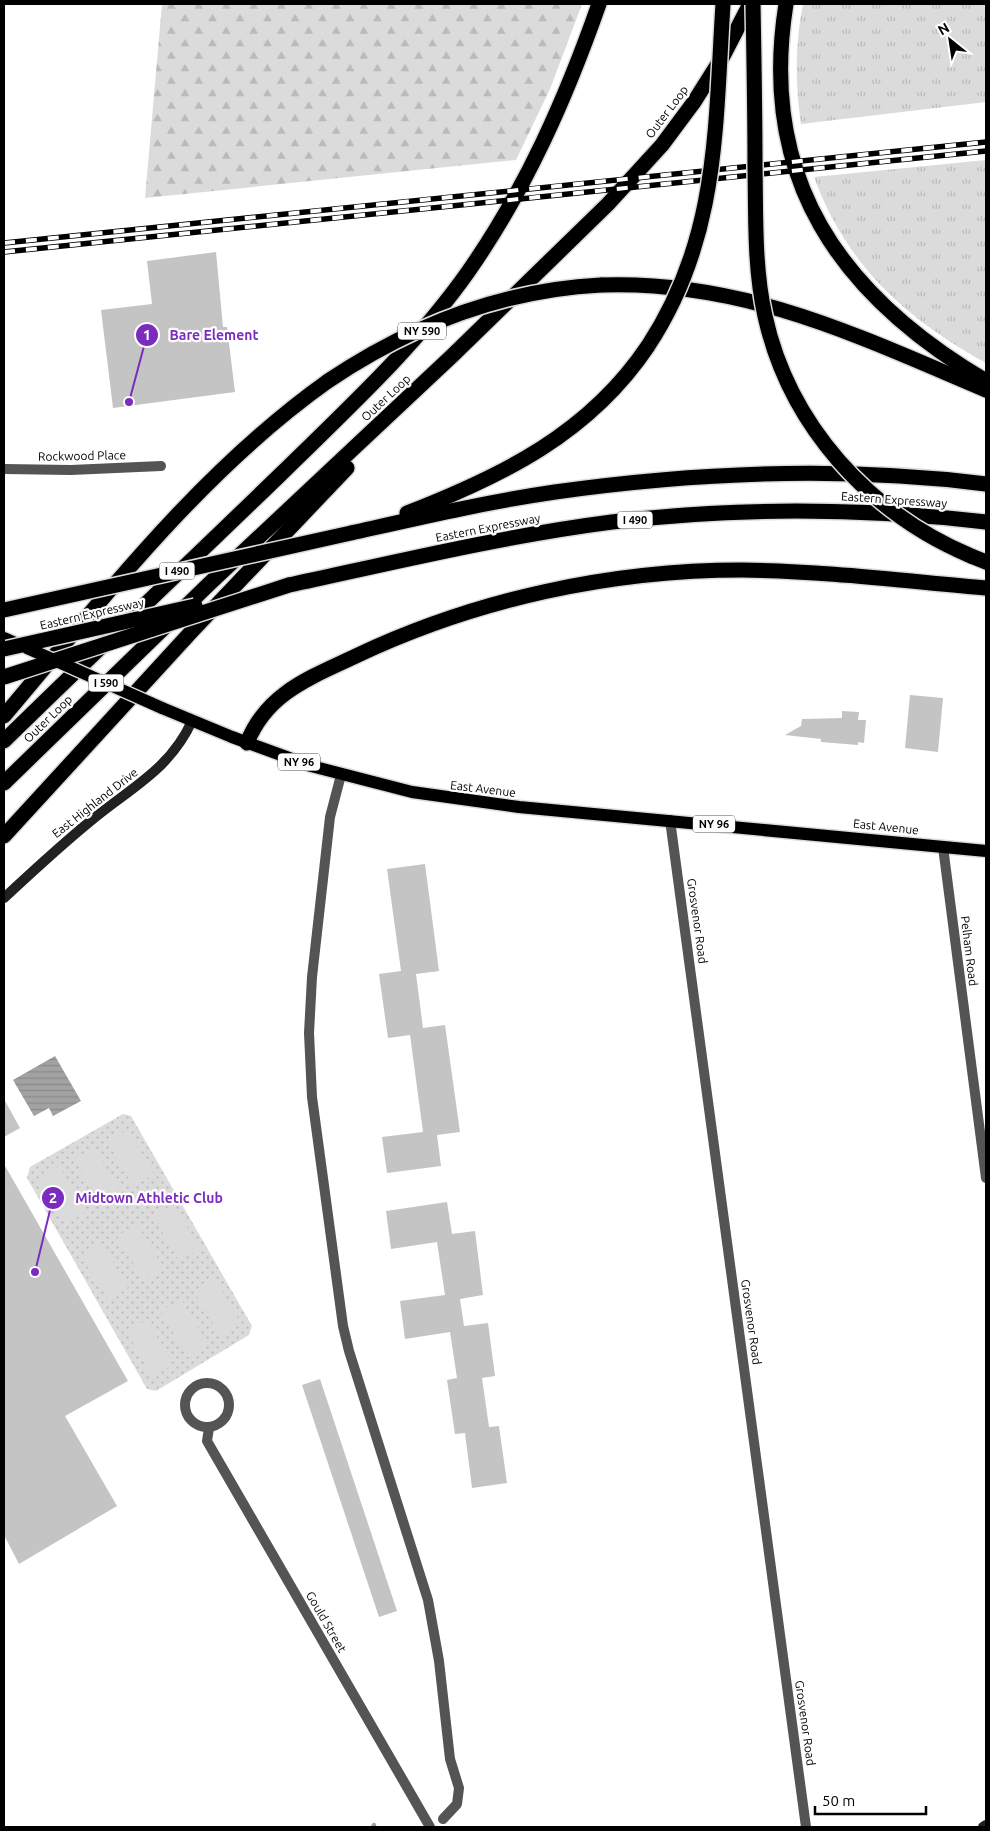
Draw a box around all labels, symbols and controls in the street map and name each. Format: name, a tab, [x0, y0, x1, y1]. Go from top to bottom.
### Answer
north arrow	[925, 15, 975, 65]
text: N	[935, 19, 952, 38]
street label: Outer Loop	[643, 83, 690, 140]
callout: Bare Element	[134, 321, 268, 350]
road number: NY 590	[398, 322, 446, 340]
text: 1	[143, 326, 151, 343]
text: Bare Element	[170, 327, 258, 343]
street label: Outer Loop	[359, 372, 413, 424]
street label: Rockwood Place	[38, 448, 126, 463]
street label: Eastern Expressway	[841, 489, 948, 510]
street label: Eastern Expressway	[434, 511, 542, 544]
road number: I 490	[618, 512, 652, 528]
road number: I 490	[160, 562, 194, 580]
street label: Eastern Expressway	[39, 595, 145, 632]
road number: I 590	[88, 674, 124, 691]
street label: Outer Loop	[21, 692, 74, 745]
road number: NY 96	[278, 754, 320, 770]
street label: East Highland Drive	[49, 765, 140, 840]
street label: East Avenue	[450, 778, 517, 799]
road number: NY 96	[693, 816, 735, 832]
street label: East Avenue	[853, 817, 920, 836]
street label: Grosvenor Road	[685, 877, 710, 964]
street label: Pelham Road	[959, 915, 980, 987]
callout: Midtown Athletic Club	[40, 1184, 233, 1213]
text: 2	[49, 1189, 57, 1206]
text: Midtown Athletic Club	[75, 1190, 223, 1206]
street label: Grosvenor Road	[739, 1278, 764, 1365]
street label: Gould Street	[304, 1589, 349, 1655]
street label: Grosvenor Road	[793, 1679, 818, 1766]
scale bar	[815, 1784, 926, 1816]
text: 50 m	[822, 1792, 855, 1809]

